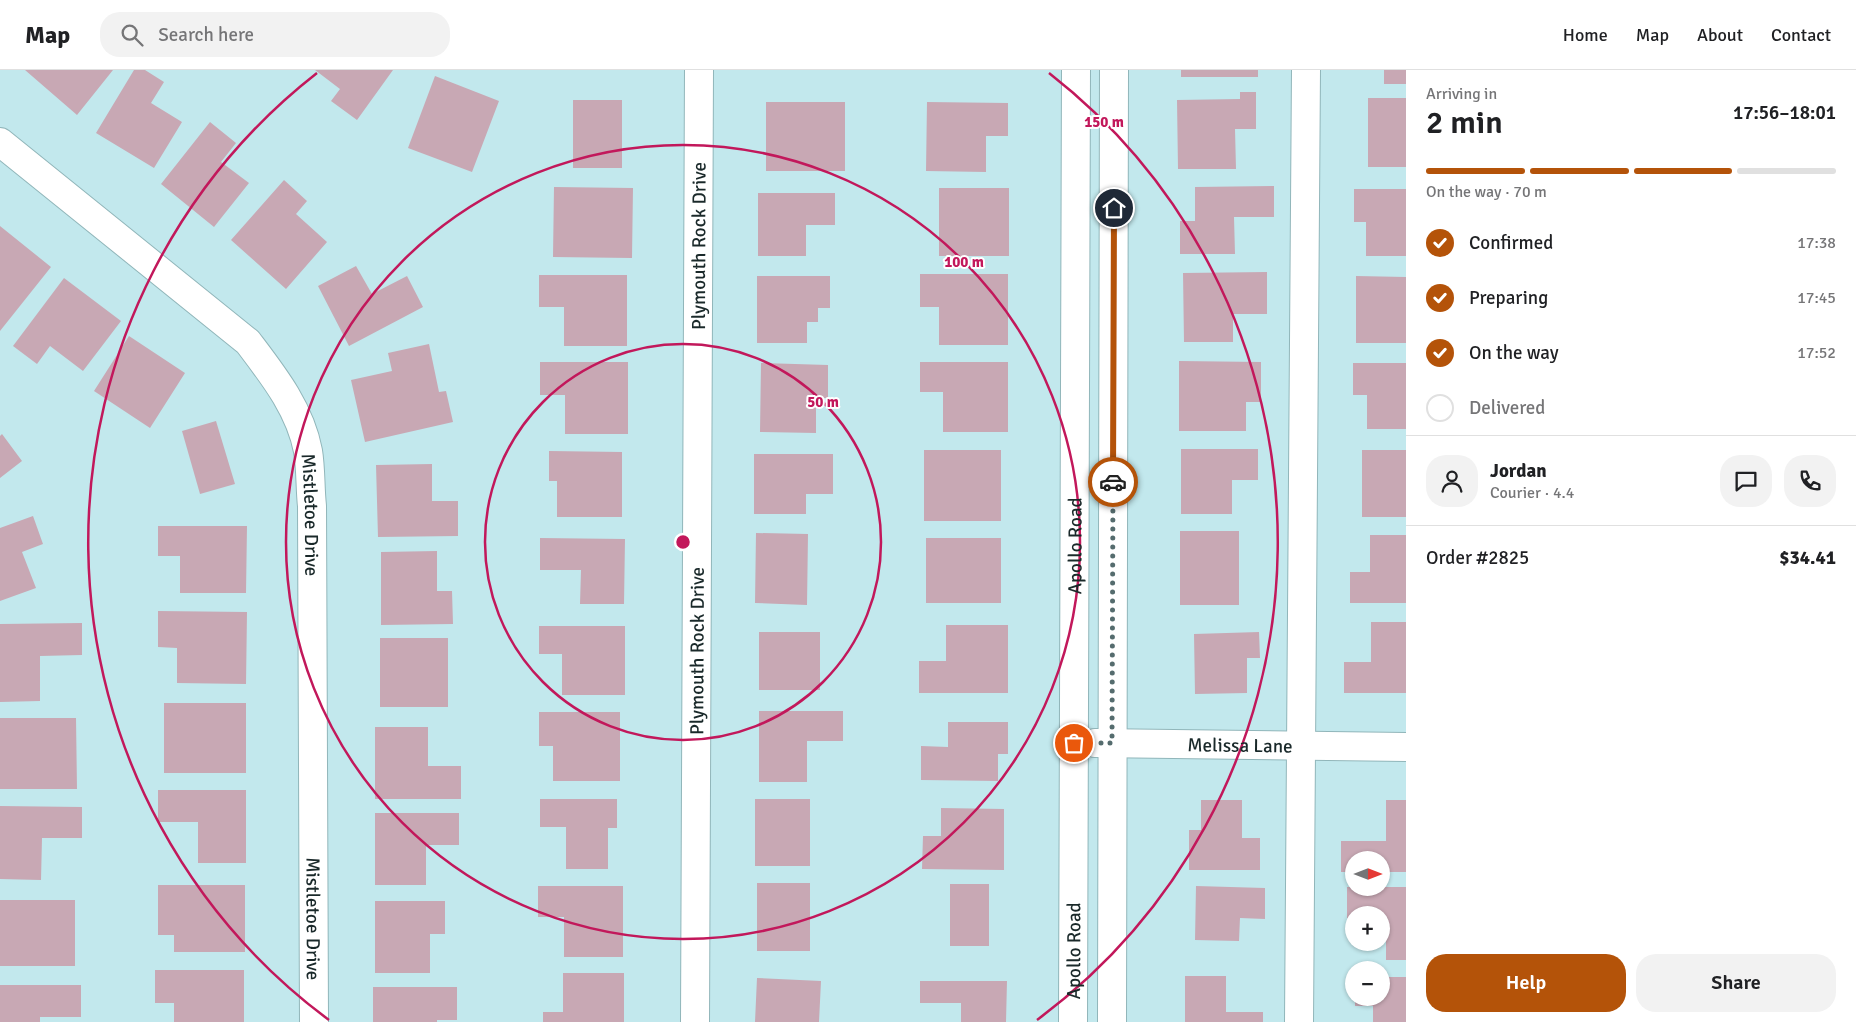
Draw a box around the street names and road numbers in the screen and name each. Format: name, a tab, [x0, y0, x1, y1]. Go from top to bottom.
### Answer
street label: Plymouth Rock Drive	[687, 162, 712, 330]
street label: Mistletoe Drive	[296, 452, 323, 576]
street label: Apollo Road	[1063, 497, 1088, 595]
street label: Plymouth Rock Drive	[685, 567, 710, 735]
street label: Melissa Lane	[1187, 733, 1293, 759]
street label: Mistletoe Drive	[300, 857, 325, 980]
street label: Apollo Road	[1062, 902, 1086, 1000]

